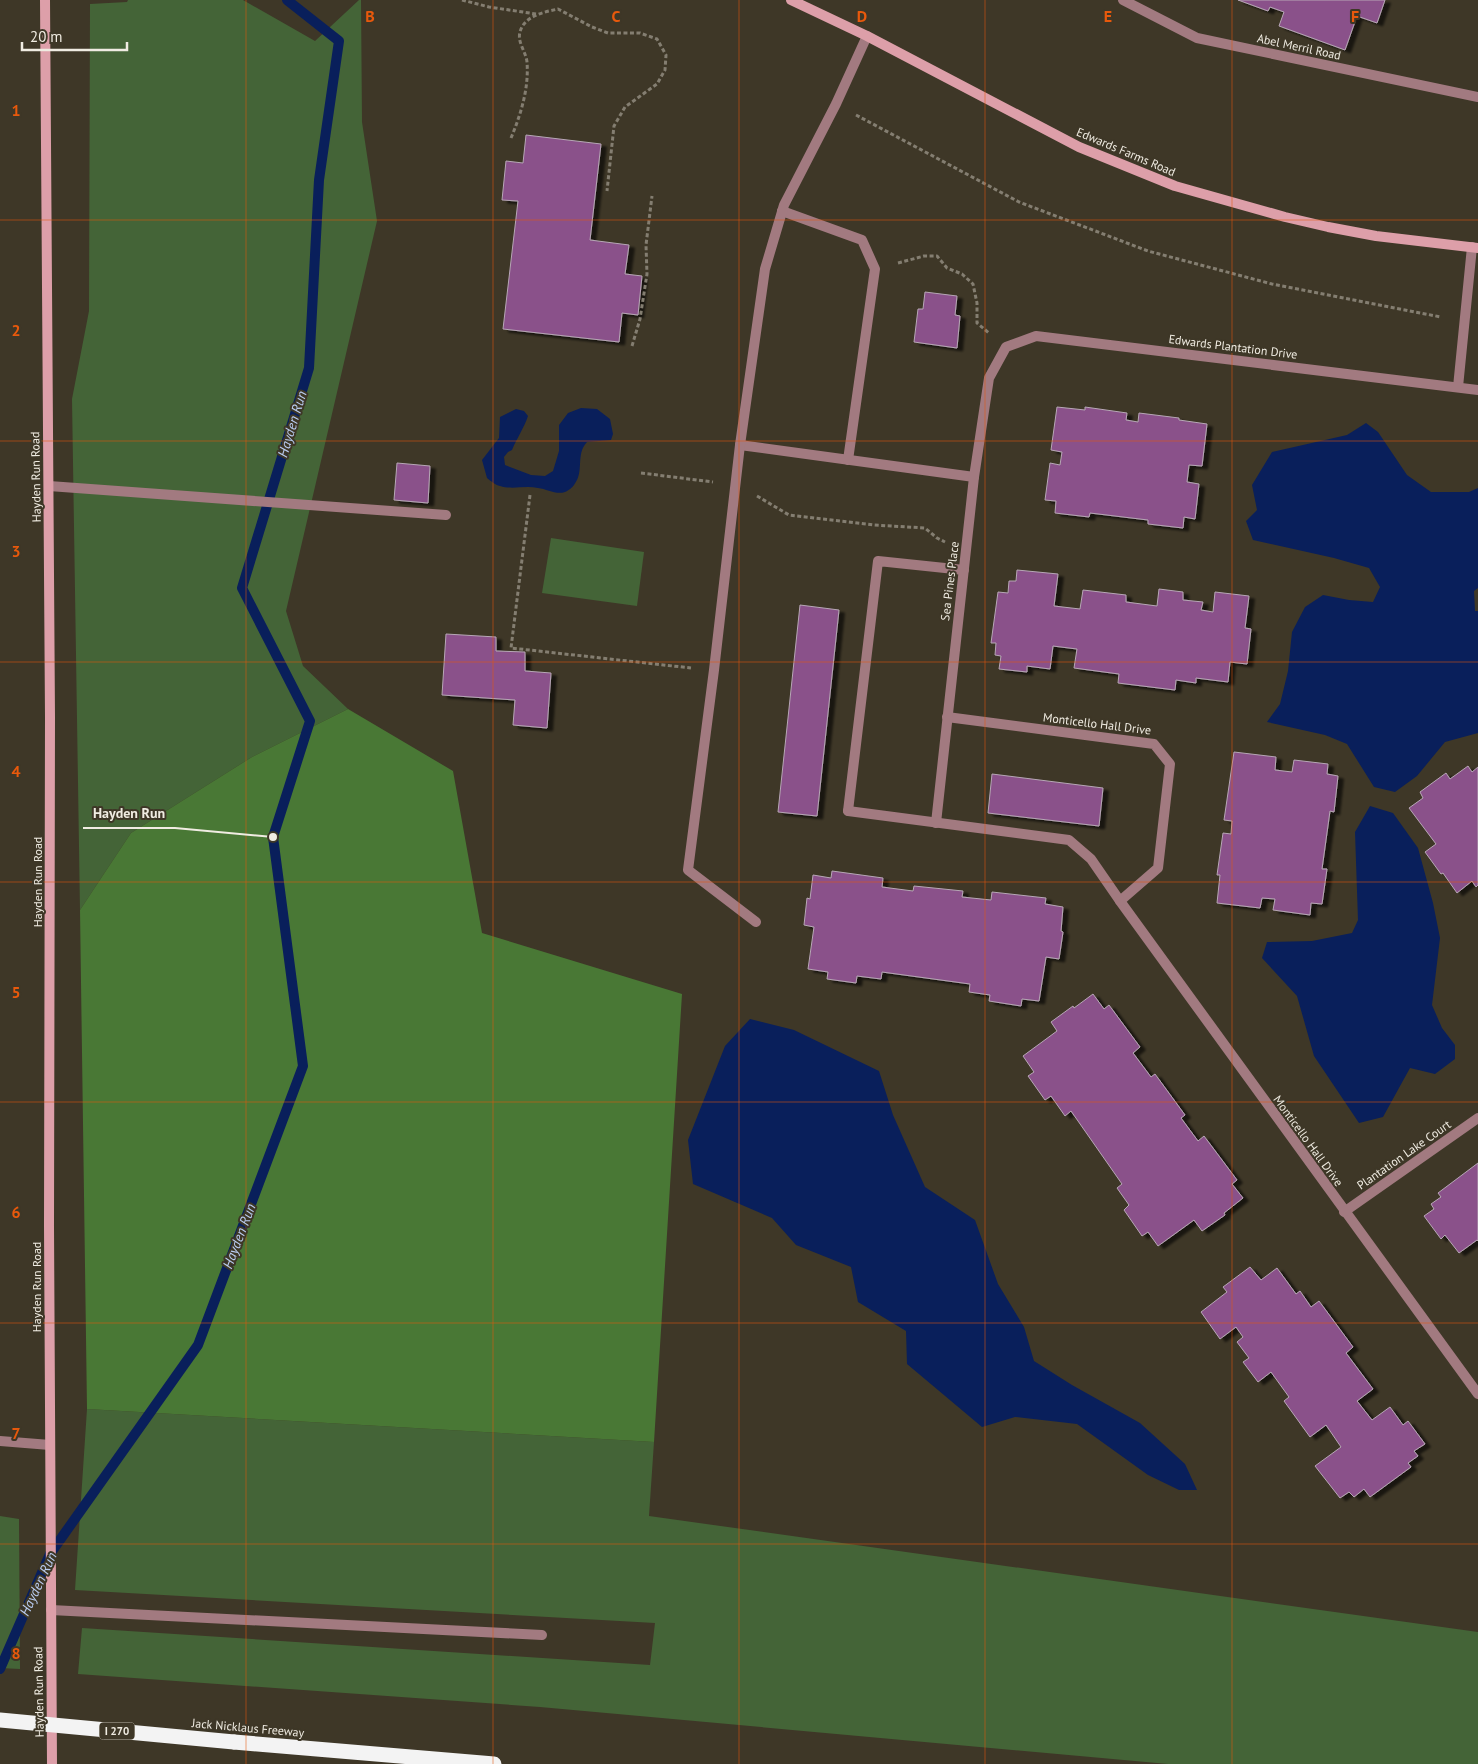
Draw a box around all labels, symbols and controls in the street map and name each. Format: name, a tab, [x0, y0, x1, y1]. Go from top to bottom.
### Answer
text: B	[365, 6, 375, 26]
text: C	[612, 6, 621, 26]
text: D	[857, 6, 867, 26]
text: E	[1104, 6, 1112, 26]
text: F	[1351, 6, 1359, 26]
scale bar	[22, 20, 128, 52]
text: 20 m	[30, 27, 63, 46]
street label: Abel Merril Road	[1256, 30, 1342, 63]
text: 1	[11, 100, 21, 120]
street label: Edwards Farms Road	[1074, 124, 1178, 179]
text: 2	[11, 320, 21, 340]
street label: Edwards Plantation Drive	[1168, 331, 1298, 362]
water label: Hayden Run	[273, 389, 311, 459]
street label: Hayden Run Road	[27, 432, 44, 522]
street label: Sea Pines Place	[937, 540, 962, 621]
text: 3	[11, 541, 21, 561]
street label: Monticello Hall Drive	[1042, 709, 1152, 738]
text: 4	[11, 761, 21, 781]
callout: Hayden Run	[83, 799, 175, 828]
text: Hayden Run	[93, 804, 165, 822]
street label: Hayden Run Road	[30, 837, 45, 927]
text: 5	[11, 982, 21, 1002]
street label: Monticello Hall Drive	[1270, 1092, 1346, 1189]
street label: Plantation Lake Court	[1354, 1117, 1453, 1193]
water label: Hayden Run	[218, 1201, 260, 1271]
text: 6	[11, 1202, 21, 1222]
street label: Hayden Run Road	[29, 1242, 44, 1332]
text: 7	[11, 1423, 21, 1443]
water label: Hayden Run	[15, 1549, 61, 1619]
text: 8	[11, 1643, 21, 1663]
street label: Hayden Run Road	[30, 1647, 47, 1737]
street label: Jack Nicklaus Freeway	[190, 1715, 305, 1740]
road number: I 270	[100, 1722, 134, 1740]

